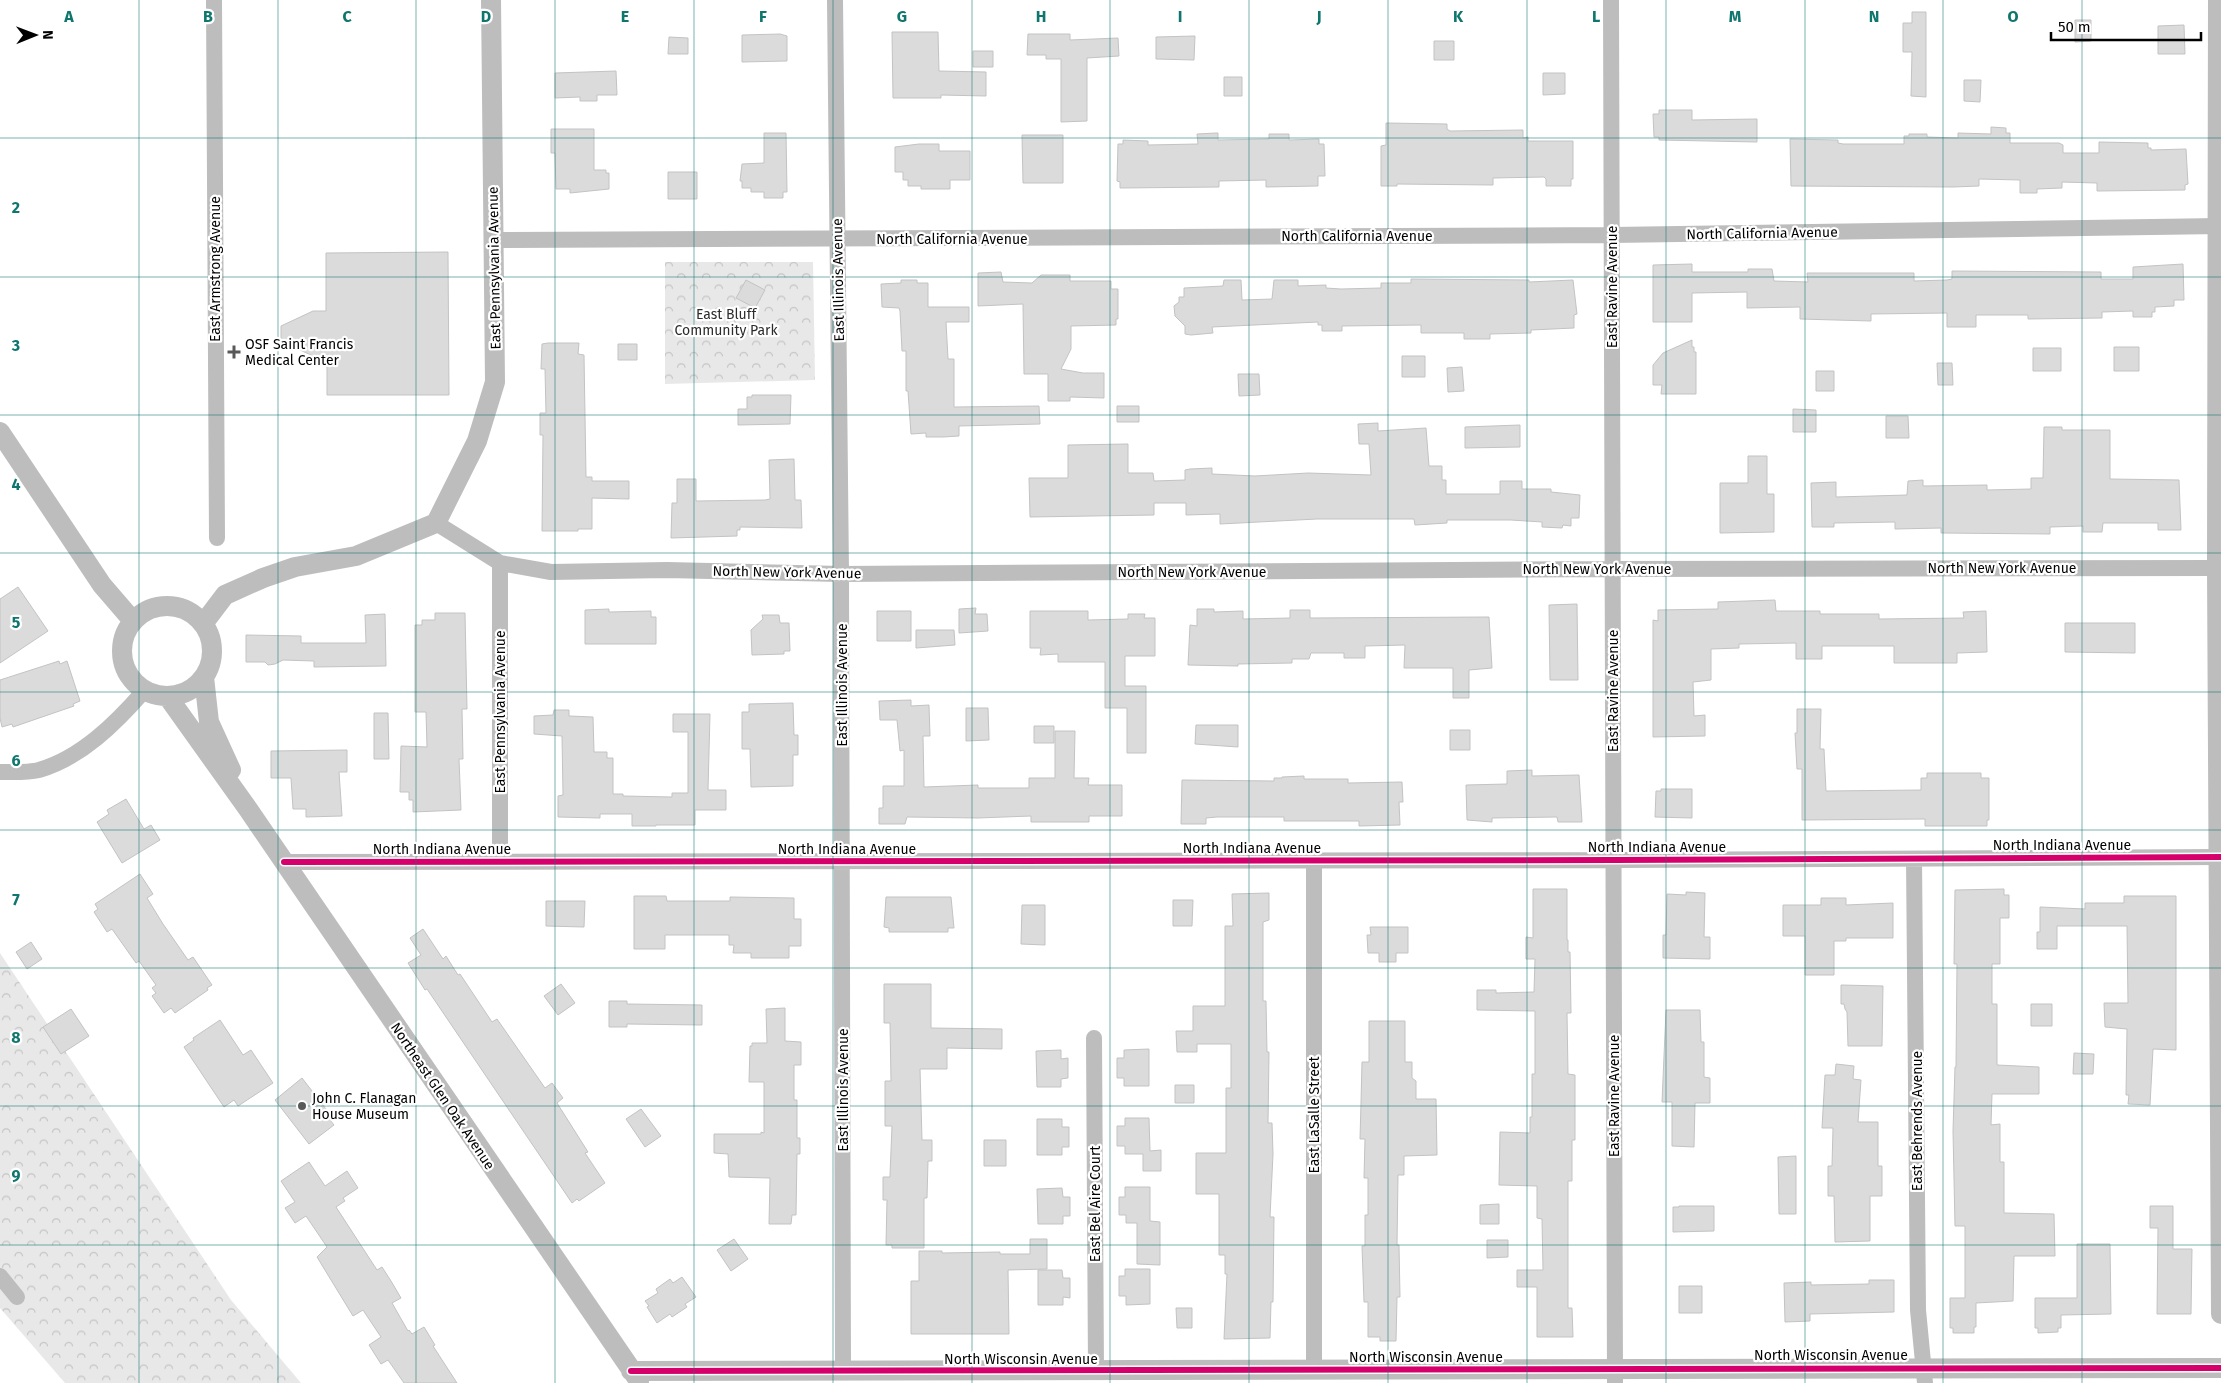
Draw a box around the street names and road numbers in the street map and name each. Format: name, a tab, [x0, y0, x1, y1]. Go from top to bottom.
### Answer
street label: East Pennsylvania Avenue	[485, 186, 504, 350]
street label: East Armstrong Avenue	[207, 196, 224, 342]
street label: East Illinois Avenue	[829, 218, 848, 342]
street label: North California Avenue	[1686, 224, 1838, 243]
street label: East Ravine Avenue	[1604, 226, 1621, 348]
street label: North California Avenue	[1281, 228, 1433, 245]
street label: North California Avenue	[876, 231, 1028, 248]
street label: North New York Avenue	[1928, 560, 2076, 577]
street label: North New York Avenue	[1523, 561, 1671, 578]
street label: North New York Avenue	[712, 563, 862, 582]
street label: North New York Avenue	[1118, 564, 1266, 581]
street label: East Illinois Avenue	[834, 623, 851, 747]
street label: East Pennsylvania Avenue	[492, 630, 509, 794]
street label: East Ravine Avenue	[1605, 630, 1622, 752]
street label: North Indiana Avenue	[1993, 837, 2131, 854]
street label: North Indiana Avenue	[1588, 839, 1726, 856]
street label: North Indiana Avenue	[1183, 840, 1321, 857]
street label: North Indiana Avenue	[373, 841, 511, 858]
street label: North Indiana Avenue	[778, 841, 916, 858]
street label: Northeast Glen Oak Avenue	[387, 1020, 498, 1173]
street label: East Illinois Avenue	[835, 1028, 852, 1152]
street label: East Ravine Avenue	[1606, 1035, 1623, 1157]
street label: East Behrends Avenue	[1909, 1051, 1926, 1191]
street label: East LaSalle Street	[1306, 1056, 1323, 1174]
street label: East Bel Aire Court	[1087, 1145, 1104, 1262]
street label: North Wisconsin Avenue	[1754, 1347, 1908, 1364]
street label: North Wisconsin Avenue	[1349, 1349, 1503, 1366]
street label: North Wisconsin Avenue	[944, 1351, 1098, 1368]

